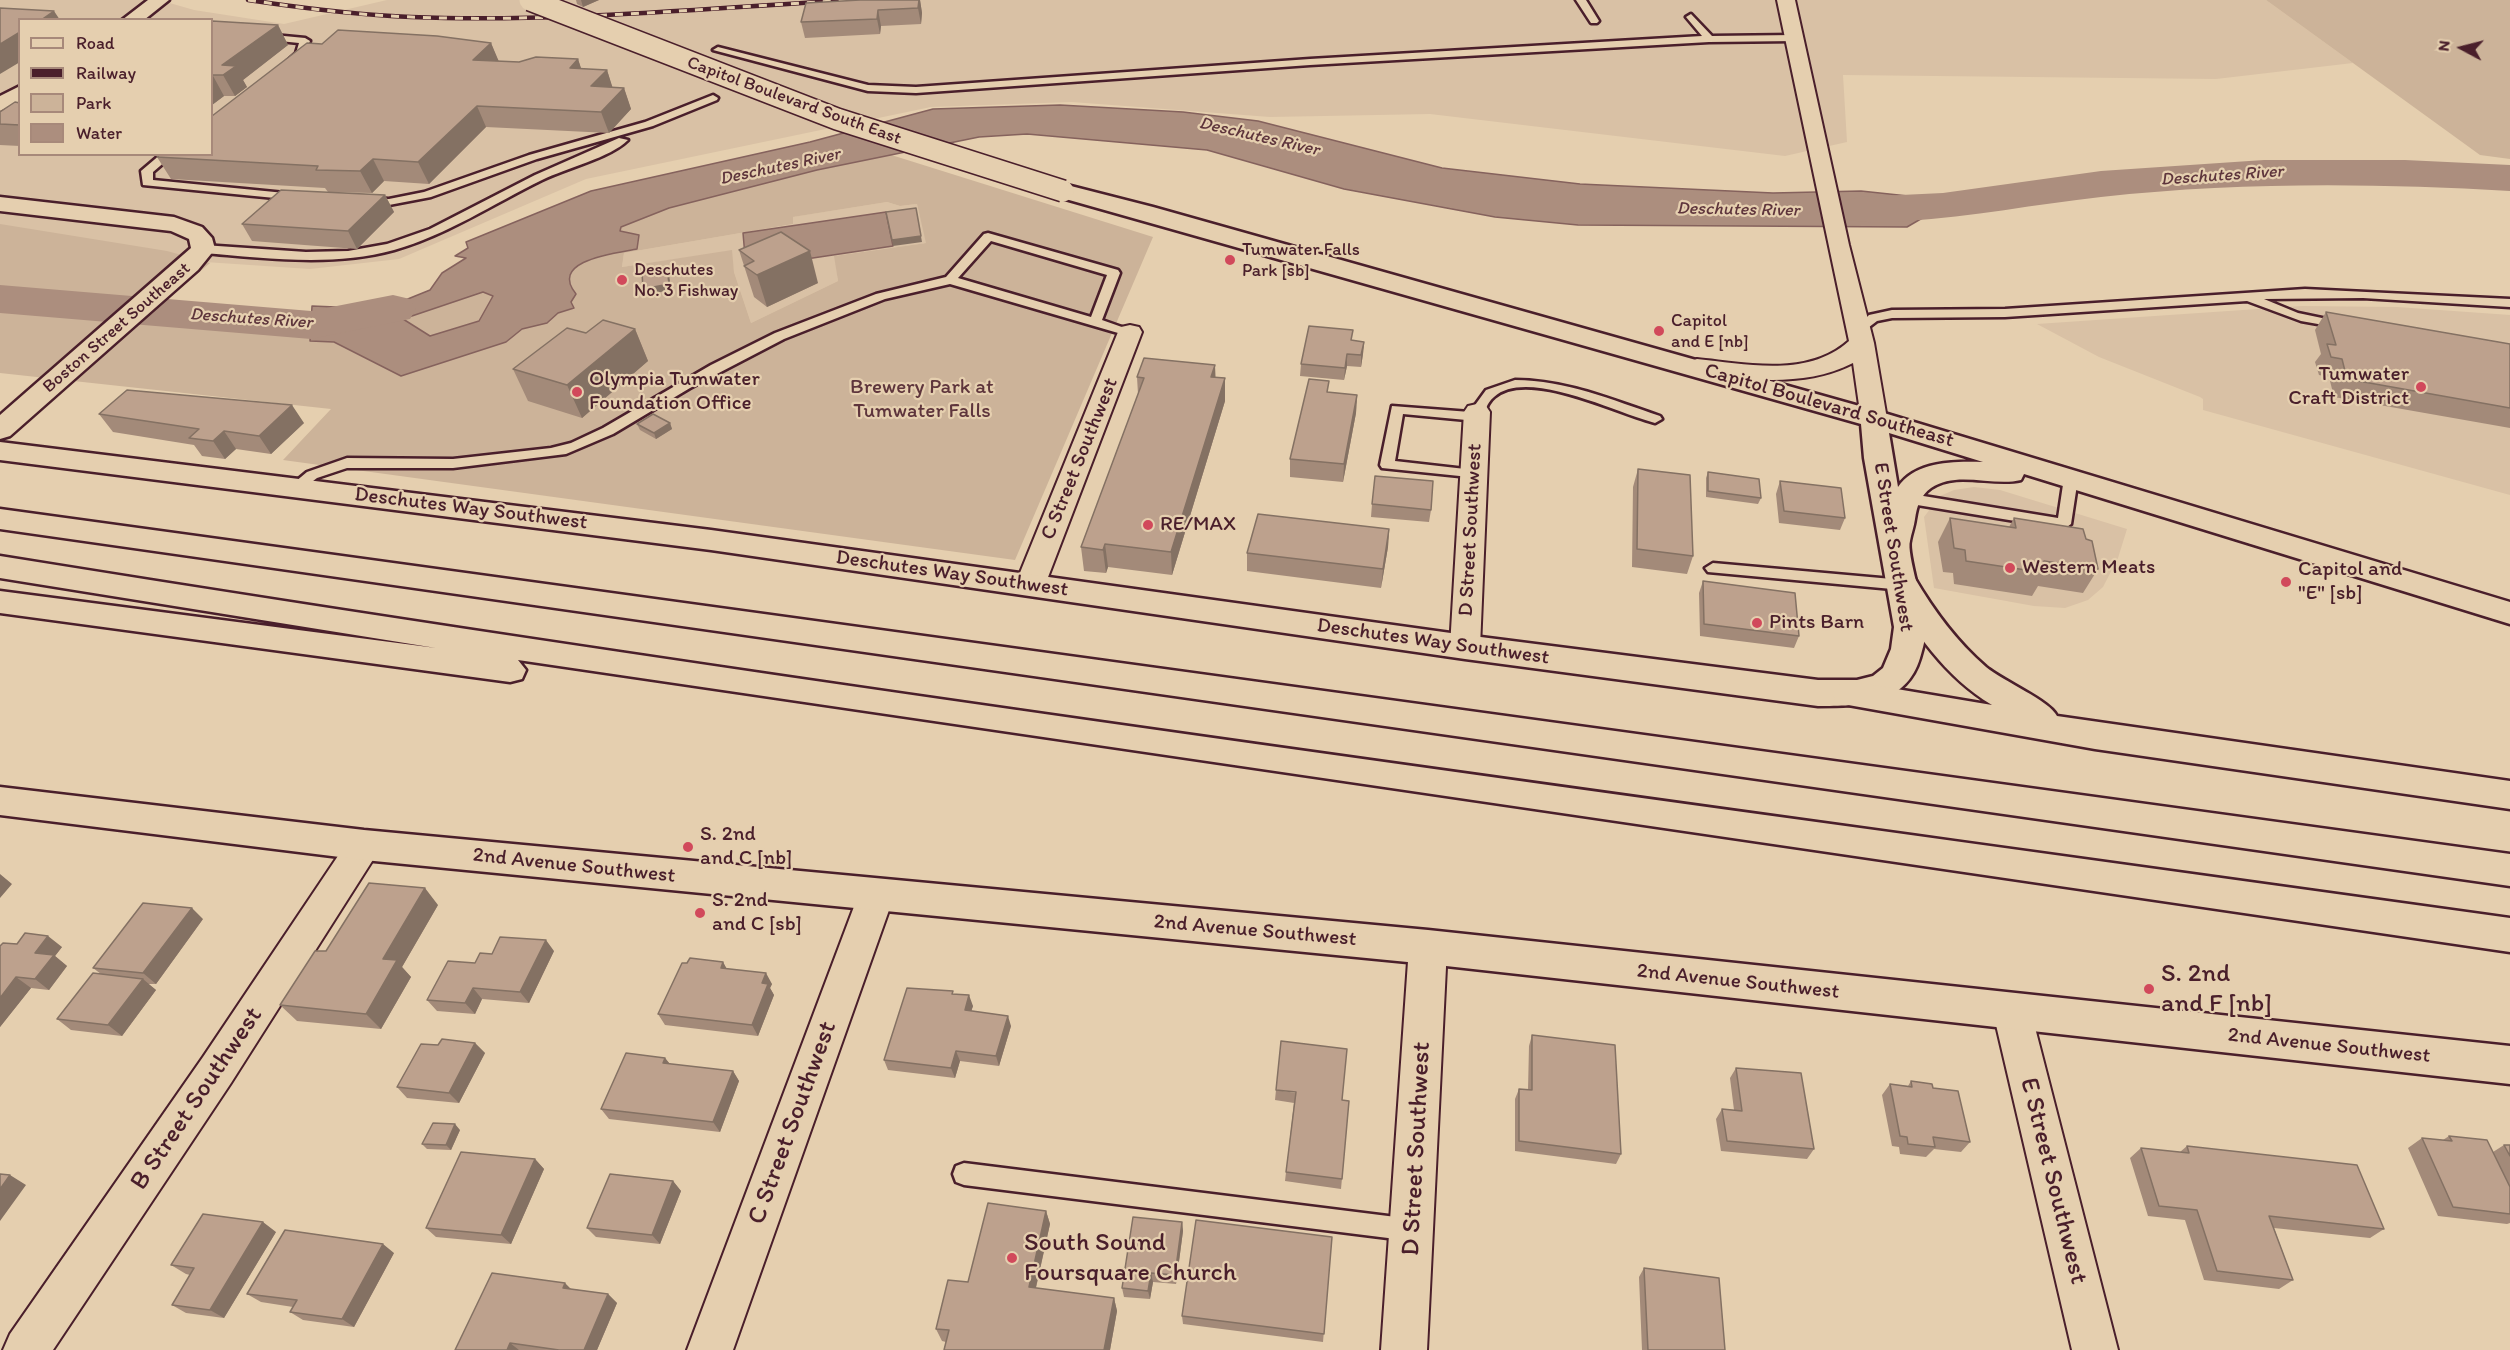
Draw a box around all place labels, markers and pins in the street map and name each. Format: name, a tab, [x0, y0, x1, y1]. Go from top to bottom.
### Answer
place label: Tumwater Falls Park [sb]	[1242, 239, 1360, 282]
marker: Tumwater Falls Park [sb]	[1223, 253, 1237, 267]
place label: Deschutes No. 3 Fishway	[634, 259, 738, 302]
marker: Deschutes No. 3 Fishway	[615, 273, 629, 287]
place label: Capitol and E [nb]	[1671, 310, 1749, 352]
marker: Capitol and E [nb]	[1652, 324, 1666, 338]
place label: Tumwater Craft District	[2288, 362, 2409, 412]
place label: Olympia Tumwater Foundation Office	[589, 367, 760, 417]
marker: Tumwater Craft District	[2414, 380, 2428, 394]
marker: Olympia Tumwater Foundation Office	[570, 385, 584, 399]
place label: RE/MAX	[1160, 512, 1236, 538]
marker: RE/MAX	[1141, 518, 1155, 532]
place label: Western Meats	[2022, 555, 2155, 581]
place label: Capitol and "E" [sb]	[2298, 557, 2402, 607]
marker: Western Meats	[2003, 561, 2017, 575]
marker: Capitol and "E" [sb]	[2279, 575, 2293, 589]
place label: Pints Barn	[1769, 610, 1864, 636]
marker: Pints Barn	[1750, 616, 1764, 630]
place label: S. 2nd and C [nb]	[700, 822, 792, 872]
marker: S. 2nd and C [nb]	[681, 840, 695, 854]
place label: S. 2nd and C [sb]	[712, 888, 802, 938]
marker: S. 2nd and C [sb]	[693, 906, 707, 920]
place label: S. 2nd and F [nb]	[2161, 958, 2272, 1020]
marker: S. 2nd and F [nb]	[2142, 982, 2156, 996]
place label: South Sound Foursquare Church	[1024, 1227, 1237, 1288]
marker: South Sound Foursquare Church	[1005, 1251, 1019, 1265]

